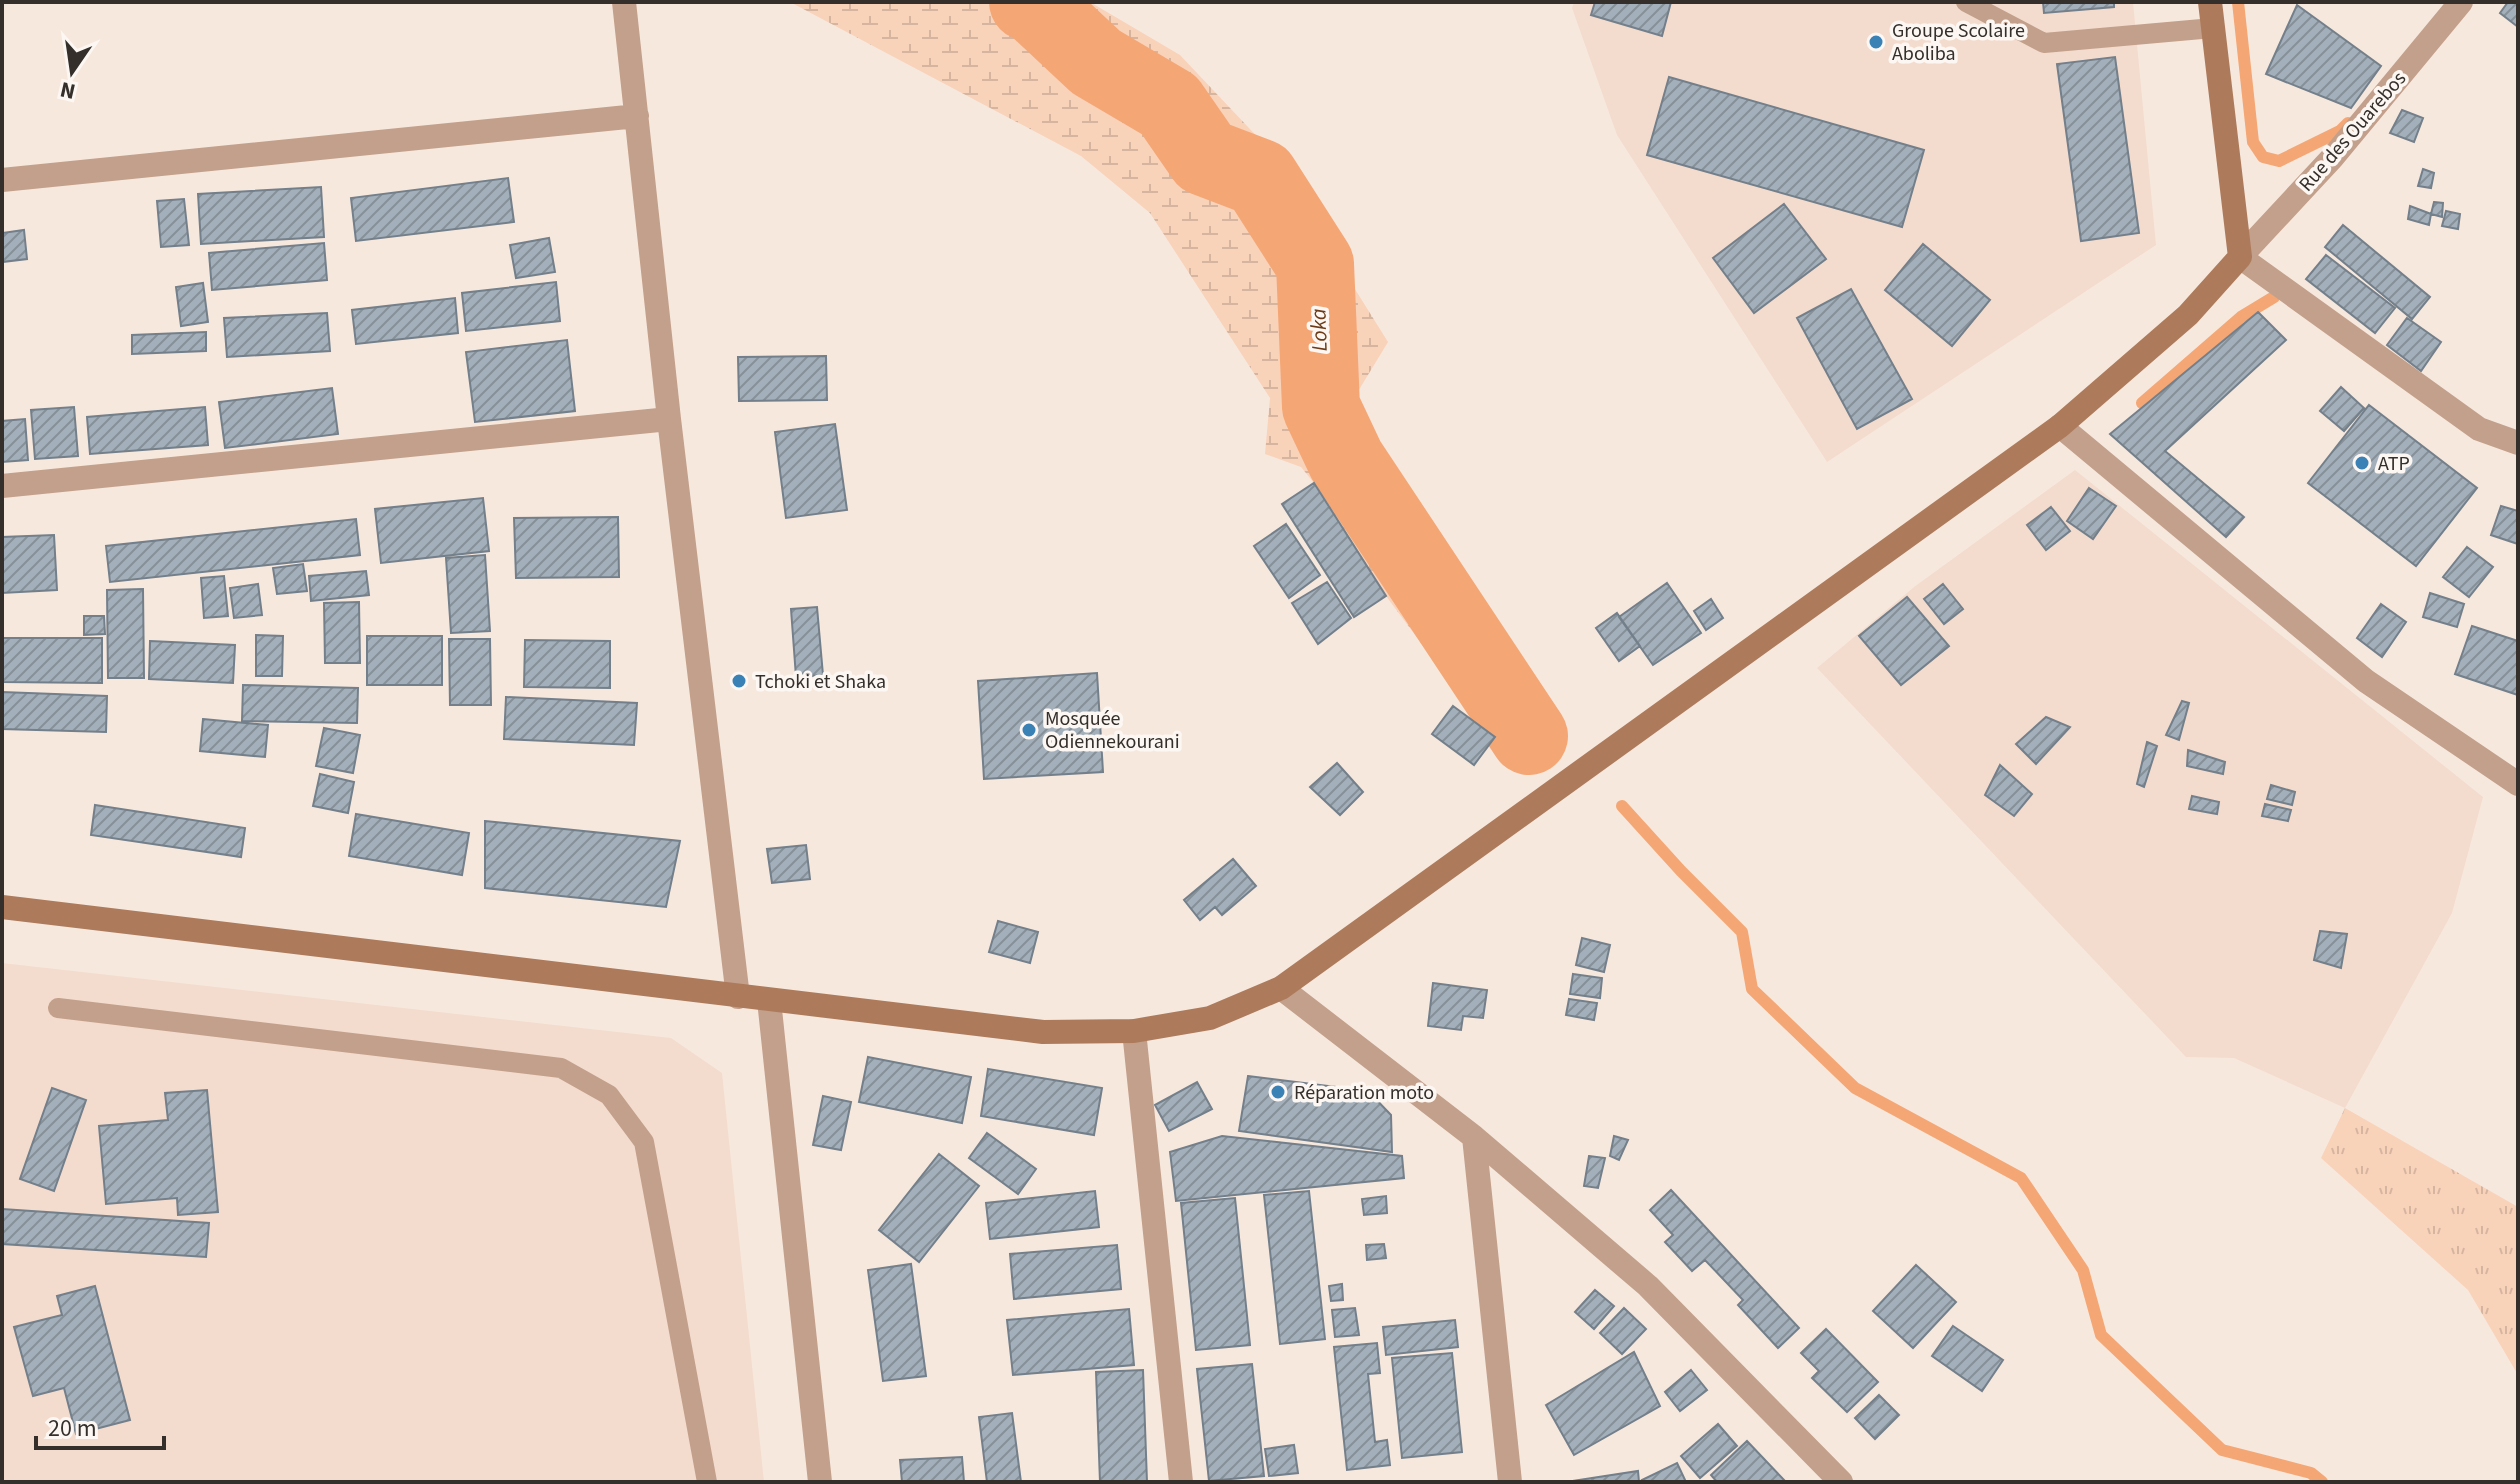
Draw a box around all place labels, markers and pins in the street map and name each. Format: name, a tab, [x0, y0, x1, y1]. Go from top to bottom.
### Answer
place label: Groupe Scolaire Aboliba	[1892, 17, 2025, 68]
marker: Groupe Scolaire Aboliba	[1867, 33, 1885, 51]
place label: ATP	[2378, 450, 2410, 478]
marker: ATP	[2353, 454, 2371, 472]
place label: Tchoki et Shaka	[755, 668, 886, 696]
marker: Tchoki et Shaka	[730, 672, 748, 690]
place label: Mosquée Odiennekourani	[1045, 705, 1180, 756]
marker: Mosquée Odiennekourani	[1020, 721, 1038, 739]
place label: Réparation moto	[1294, 1079, 1434, 1107]
marker: Réparation moto	[1269, 1083, 1287, 1101]

